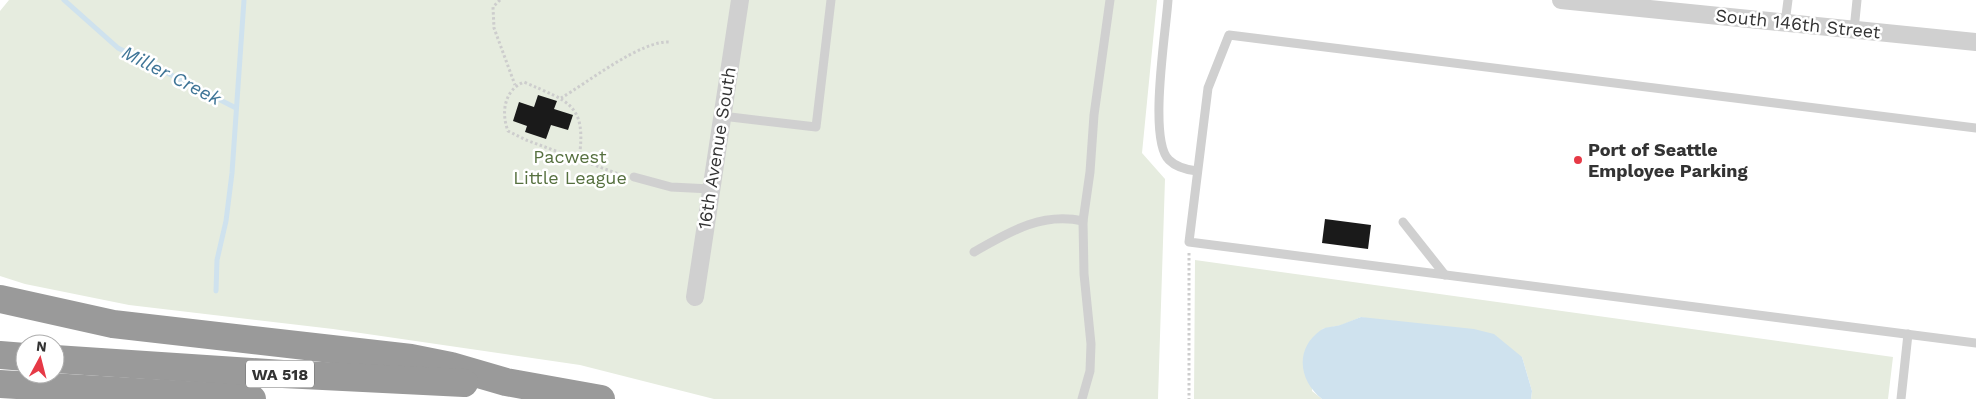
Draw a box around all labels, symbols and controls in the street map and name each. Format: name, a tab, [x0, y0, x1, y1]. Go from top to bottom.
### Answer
street label: South 146th Street	[1714, 4, 1882, 43]
water label: Miller Creek	[118, 41, 226, 111]
street label: 16th Avenue South	[693, 65, 740, 231]
place label: Port of Seattle Employee Parking	[1588, 139, 1748, 181]
park label: Pacwest Little League	[513, 146, 627, 188]
marker: Port of Seattle Employee Parking	[1572, 154, 1584, 166]
north arrow	[15, 334, 65, 384]
text: N	[35, 338, 48, 355]
road number: WA 518	[246, 360, 314, 388]

